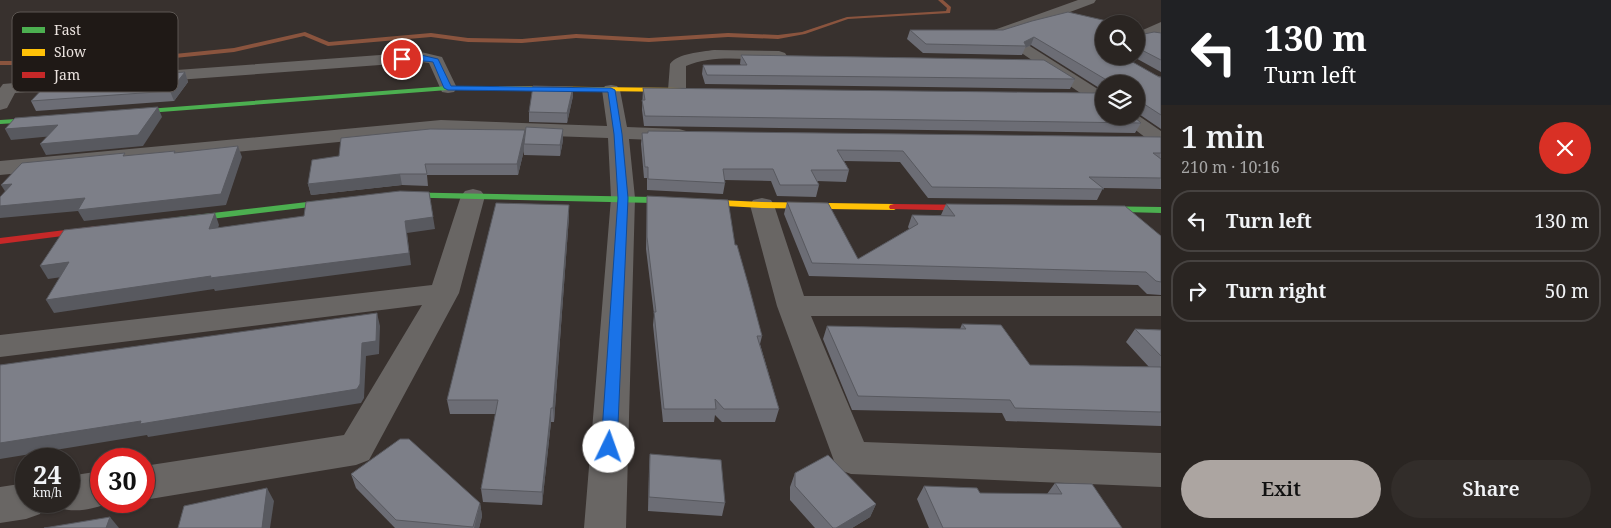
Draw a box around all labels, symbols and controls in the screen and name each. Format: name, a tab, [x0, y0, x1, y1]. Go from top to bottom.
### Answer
legend	[12, 12, 178, 92]
text: 130 m	[1264, 14, 1367, 61]
map controls	[1095, 15, 1145, 125]
button: search	[1095, 15, 1145, 65]
text: Fast	[54, 20, 81, 39]
icon: left	[1181, 20, 1246, 85]
pin	[381, 38, 423, 80]
text: Slow	[54, 42, 87, 61]
icon: arrive	[388, 45, 416, 73]
text: Turn left	[1264, 59, 1356, 89]
text: Jam	[53, 65, 80, 84]
button: layers	[1095, 75, 1145, 125]
text: 1 min	[1181, 116, 1265, 157]
button: close	[1539, 122, 1591, 174]
text: 210 m · 10:16	[1181, 156, 1280, 178]
icon: left	[1183, 207, 1211, 235]
text: Turn left	[1226, 208, 1312, 234]
text: 130 m	[1534, 208, 1589, 234]
icon: right	[1183, 277, 1211, 305]
text: Turn right	[1226, 278, 1326, 304]
text: 50 m	[1545, 278, 1589, 304]
position arrow	[582, 420, 634, 472]
speed limit sign: 30	[90, 448, 155, 513]
text: 24	[33, 457, 62, 491]
button: Exit	[1181, 460, 1381, 518]
button: Share	[1391, 460, 1591, 518]
text: km/h	[33, 484, 62, 501]

